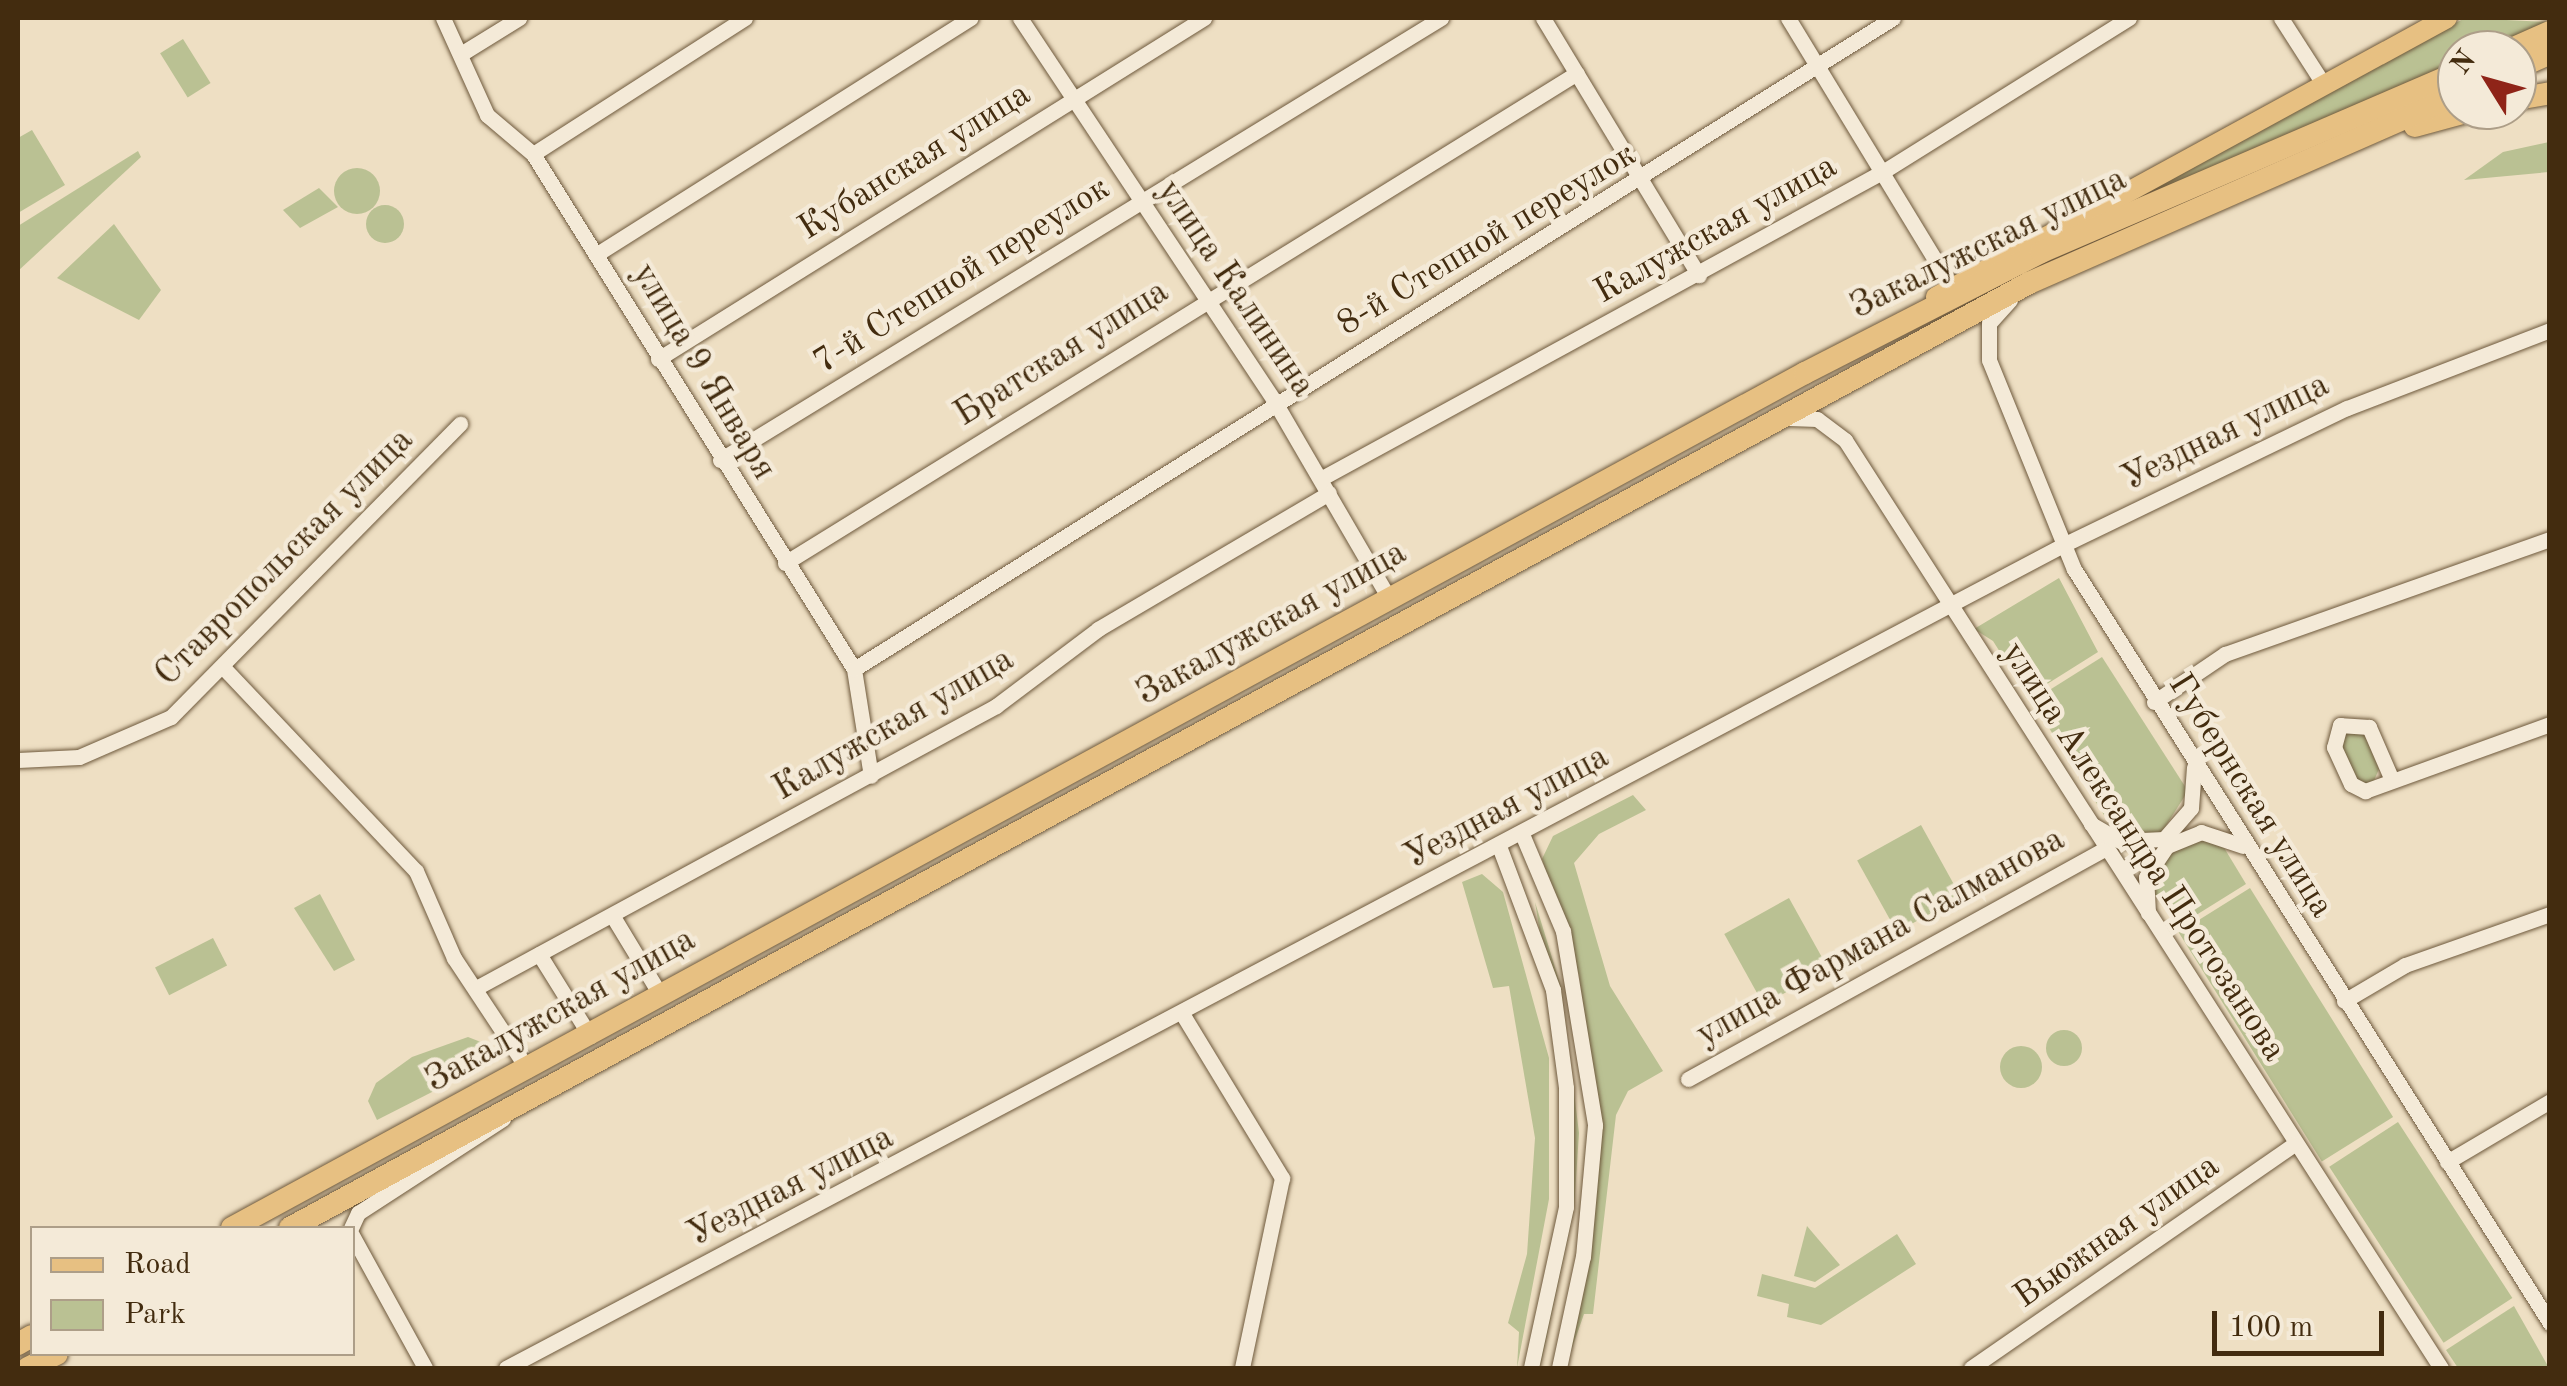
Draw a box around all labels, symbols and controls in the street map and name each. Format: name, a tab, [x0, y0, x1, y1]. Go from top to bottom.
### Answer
north arrow	[2437, 30, 2537, 130]
text: N	[2447, 46, 2482, 80]
street label: Кубанская улица	[791, 74, 1039, 250]
street label: 8-й Степной переулок	[1330, 134, 1644, 346]
street label: Калужская улица	[1587, 146, 1845, 314]
street label: Закалужская улица	[1844, 159, 2134, 329]
street label: 7-й Степной переулок	[806, 168, 1118, 384]
street label: улица Калинина	[1147, 172, 1323, 406]
street label: улица 9 Января	[622, 256, 784, 488]
street label: Братская улица	[947, 271, 1177, 437]
street label: Уездная улица	[2116, 365, 2336, 501]
street label: Ставропольская улица	[147, 420, 423, 696]
street label: Закалужская улица	[1130, 532, 1414, 716]
street label: улица Александра Протозанова	[1992, 634, 2294, 1070]
street label: Калужская улица	[766, 639, 1022, 811]
street label: Губернская улица	[2158, 666, 2342, 926]
street label: Уездная улица	[1398, 737, 1616, 879]
street label: улица Фармана Салманова	[1690, 819, 2072, 1057]
street label: Закалужская улица	[419, 919, 703, 1103]
street label: Уездная улица	[681, 1117, 901, 1257]
street label: Вьюжная улица	[2006, 1146, 2228, 1318]
legend	[30, 1226, 355, 1356]
text: Road	[124, 1250, 191, 1280]
scale bar	[2217, 1291, 2390, 1353]
text: Park	[124, 1300, 186, 1330]
text: 100 m	[2229, 1313, 2313, 1343]

